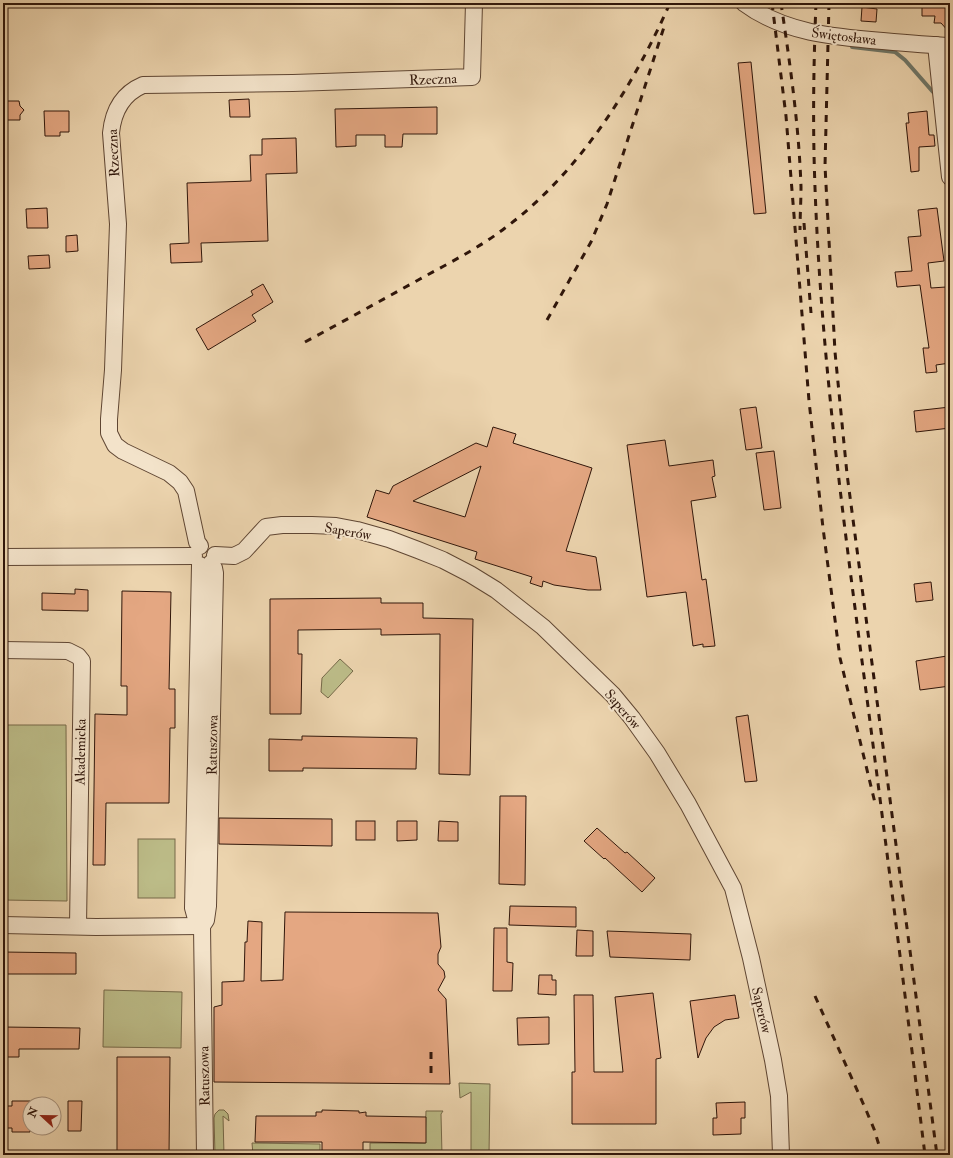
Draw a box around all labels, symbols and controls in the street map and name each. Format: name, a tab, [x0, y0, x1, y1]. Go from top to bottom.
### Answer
street label: Świętosława	[810, 24, 878, 49]
street label: Rzeczna	[409, 70, 458, 89]
street label: Rzeczna	[104, 128, 123, 177]
street label: Saperów	[323, 519, 373, 545]
street label: Saperów	[600, 686, 644, 734]
street label: Ratuszowa	[203, 715, 222, 775]
street label: Akademicka	[71, 718, 90, 786]
street label: Saperów	[747, 985, 775, 1035]
street label: Ratuszowa	[195, 1046, 214, 1106]
north arrow	[22, 1096, 62, 1136]
text: N	[25, 1104, 41, 1120]

